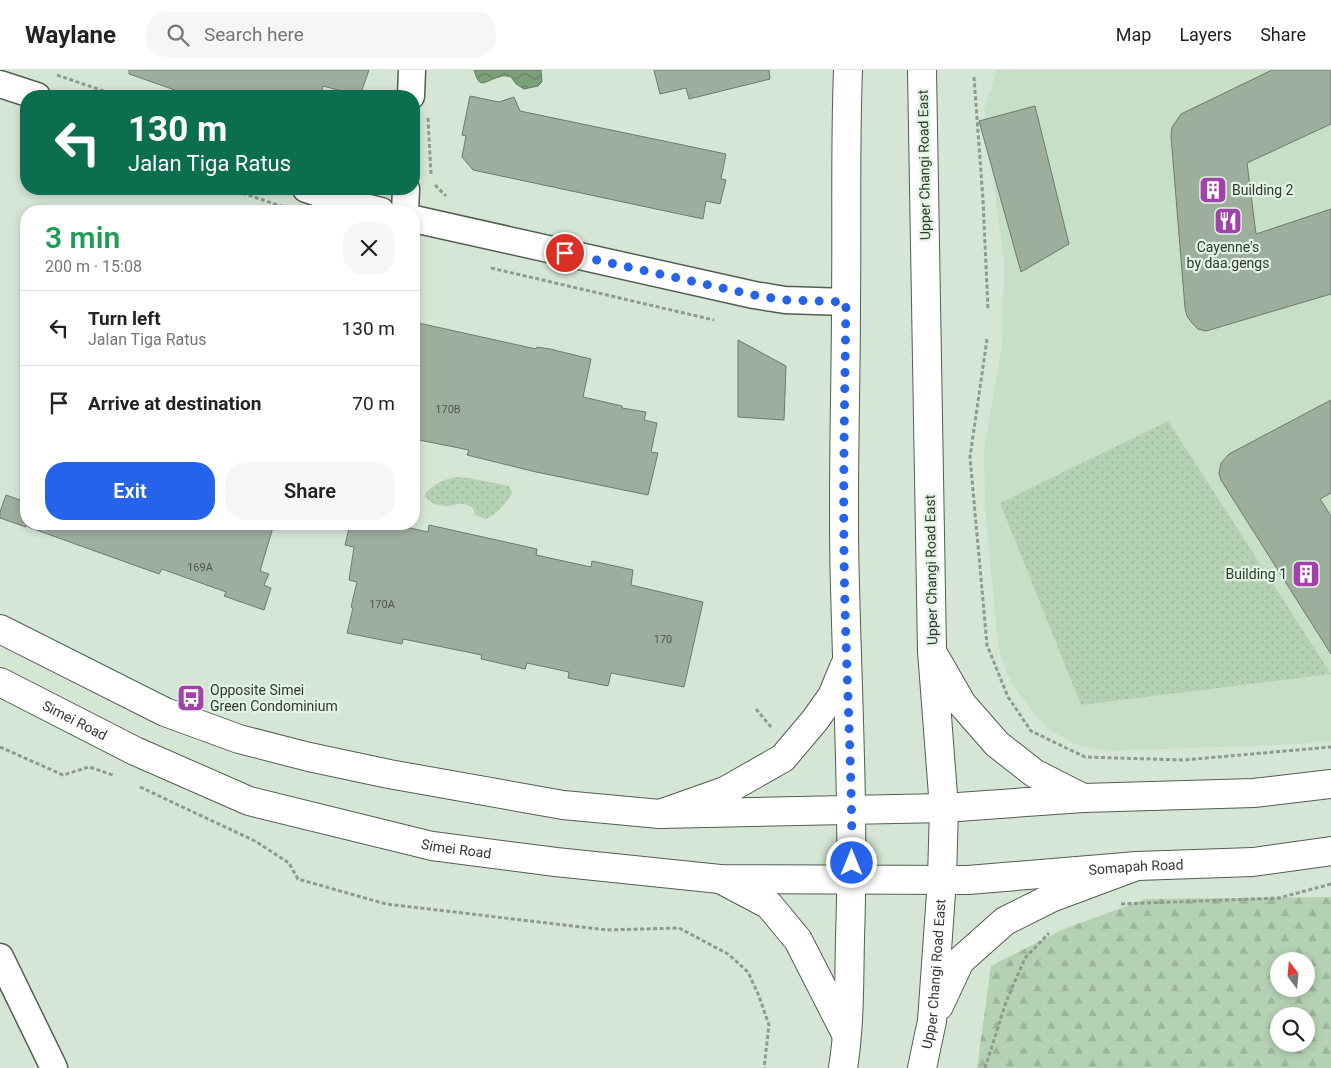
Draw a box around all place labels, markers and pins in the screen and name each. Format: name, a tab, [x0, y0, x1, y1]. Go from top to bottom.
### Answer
building icon: Building 2	[1198, 175, 1228, 205]
place label: Building 2	[1232, 182, 1294, 198]
restaurant icon: Cayenne's by daa.gengs	[1213, 206, 1243, 236]
pin	[544, 232, 586, 274]
place label: Cayenne's by daa.gengs	[1187, 239, 1269, 271]
building icon: Building 1	[1291, 559, 1321, 589]
place label: Building 1	[1226, 566, 1287, 582]
place label: Opposite Simei Green Condominium	[210, 682, 338, 714]
bus stop icon: Opposite Simei Green Condominium	[176, 683, 206, 713]

